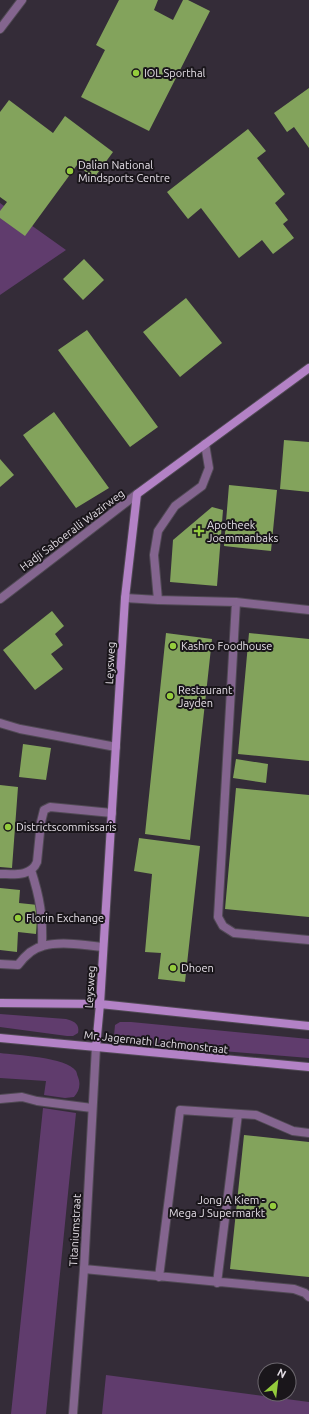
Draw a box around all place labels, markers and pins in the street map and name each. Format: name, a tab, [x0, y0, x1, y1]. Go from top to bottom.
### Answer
place label: IOL Sporthal	[144, 67, 206, 79]
marker: IOL Sporthal	[131, 68, 141, 78]
place label: Dalian National Mindsports Centre	[78, 159, 170, 184]
marker: Dalian National Mindsports Centre	[65, 166, 75, 176]
place label: Apotheek Joemmanbaks	[207, 519, 278, 544]
marker: Apotheek Joemmanbaks	[194, 526, 204, 536]
place label: Kashro Foodhouse	[181, 640, 272, 652]
marker: Kashro Foodhouse	[168, 641, 178, 651]
place label: Restaurant Jayden	[178, 684, 233, 709]
marker: Restaurant Jayden	[165, 691, 175, 701]
place label: Districtscommissaris	[16, 821, 117, 833]
marker: Districtscommissaris	[3, 822, 13, 832]
place label: Florin Exchange	[26, 912, 104, 924]
marker: Florin Exchange	[13, 913, 23, 923]
place label: Dhoen	[181, 962, 214, 974]
marker: Dhoen	[168, 963, 178, 973]
place label: Jong A Kiem - Mega J Supermarkt	[169, 1194, 266, 1219]
marker: Jong A Kiem - Mega J Supermarkt	[268, 1201, 278, 1211]

